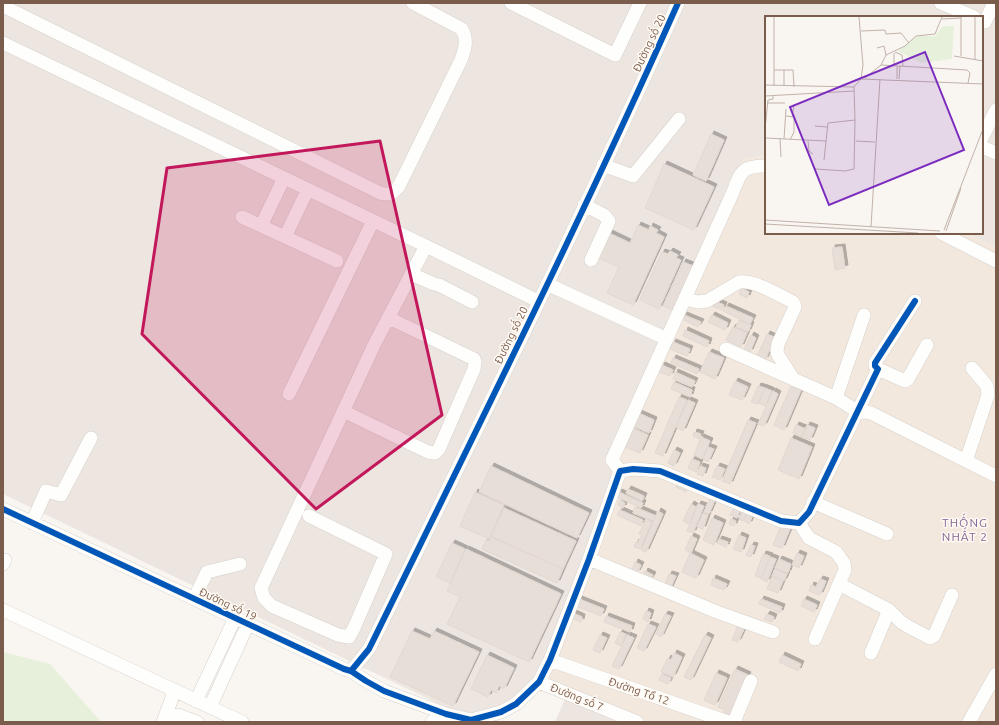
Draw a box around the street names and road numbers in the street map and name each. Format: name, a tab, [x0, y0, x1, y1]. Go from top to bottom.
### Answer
street label: Đường số 20	[629, 12, 668, 74]
street label: Đường số 20	[490, 304, 530, 366]
street label: Đường số 19	[197, 584, 259, 623]
street label: Đường Tổ 12	[607, 675, 671, 707]
street label: Đường số 7	[549, 679, 606, 713]

